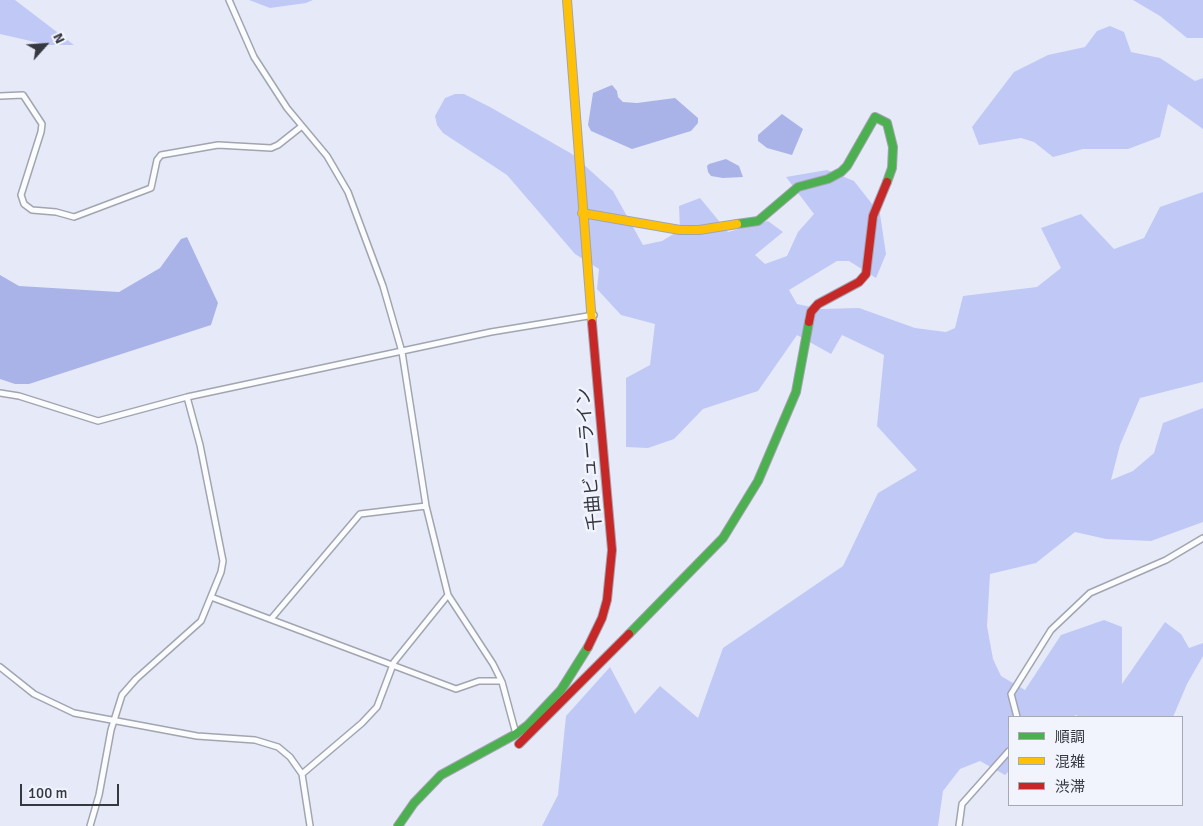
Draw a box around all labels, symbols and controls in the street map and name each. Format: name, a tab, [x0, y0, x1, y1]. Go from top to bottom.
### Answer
north arrow	[20, 20, 70, 70]
text: N	[49, 30, 69, 46]
street label: 千曲ビューライン	[573, 386, 607, 532]
legend	[1008, 716, 1183, 806]
text: 順調	[1055, 728, 1085, 746]
text: 混雑	[1055, 753, 1085, 771]
scale bar	[22, 774, 121, 806]
text: 渋滞	[1055, 778, 1085, 796]
text: 100 m	[28, 784, 68, 802]

